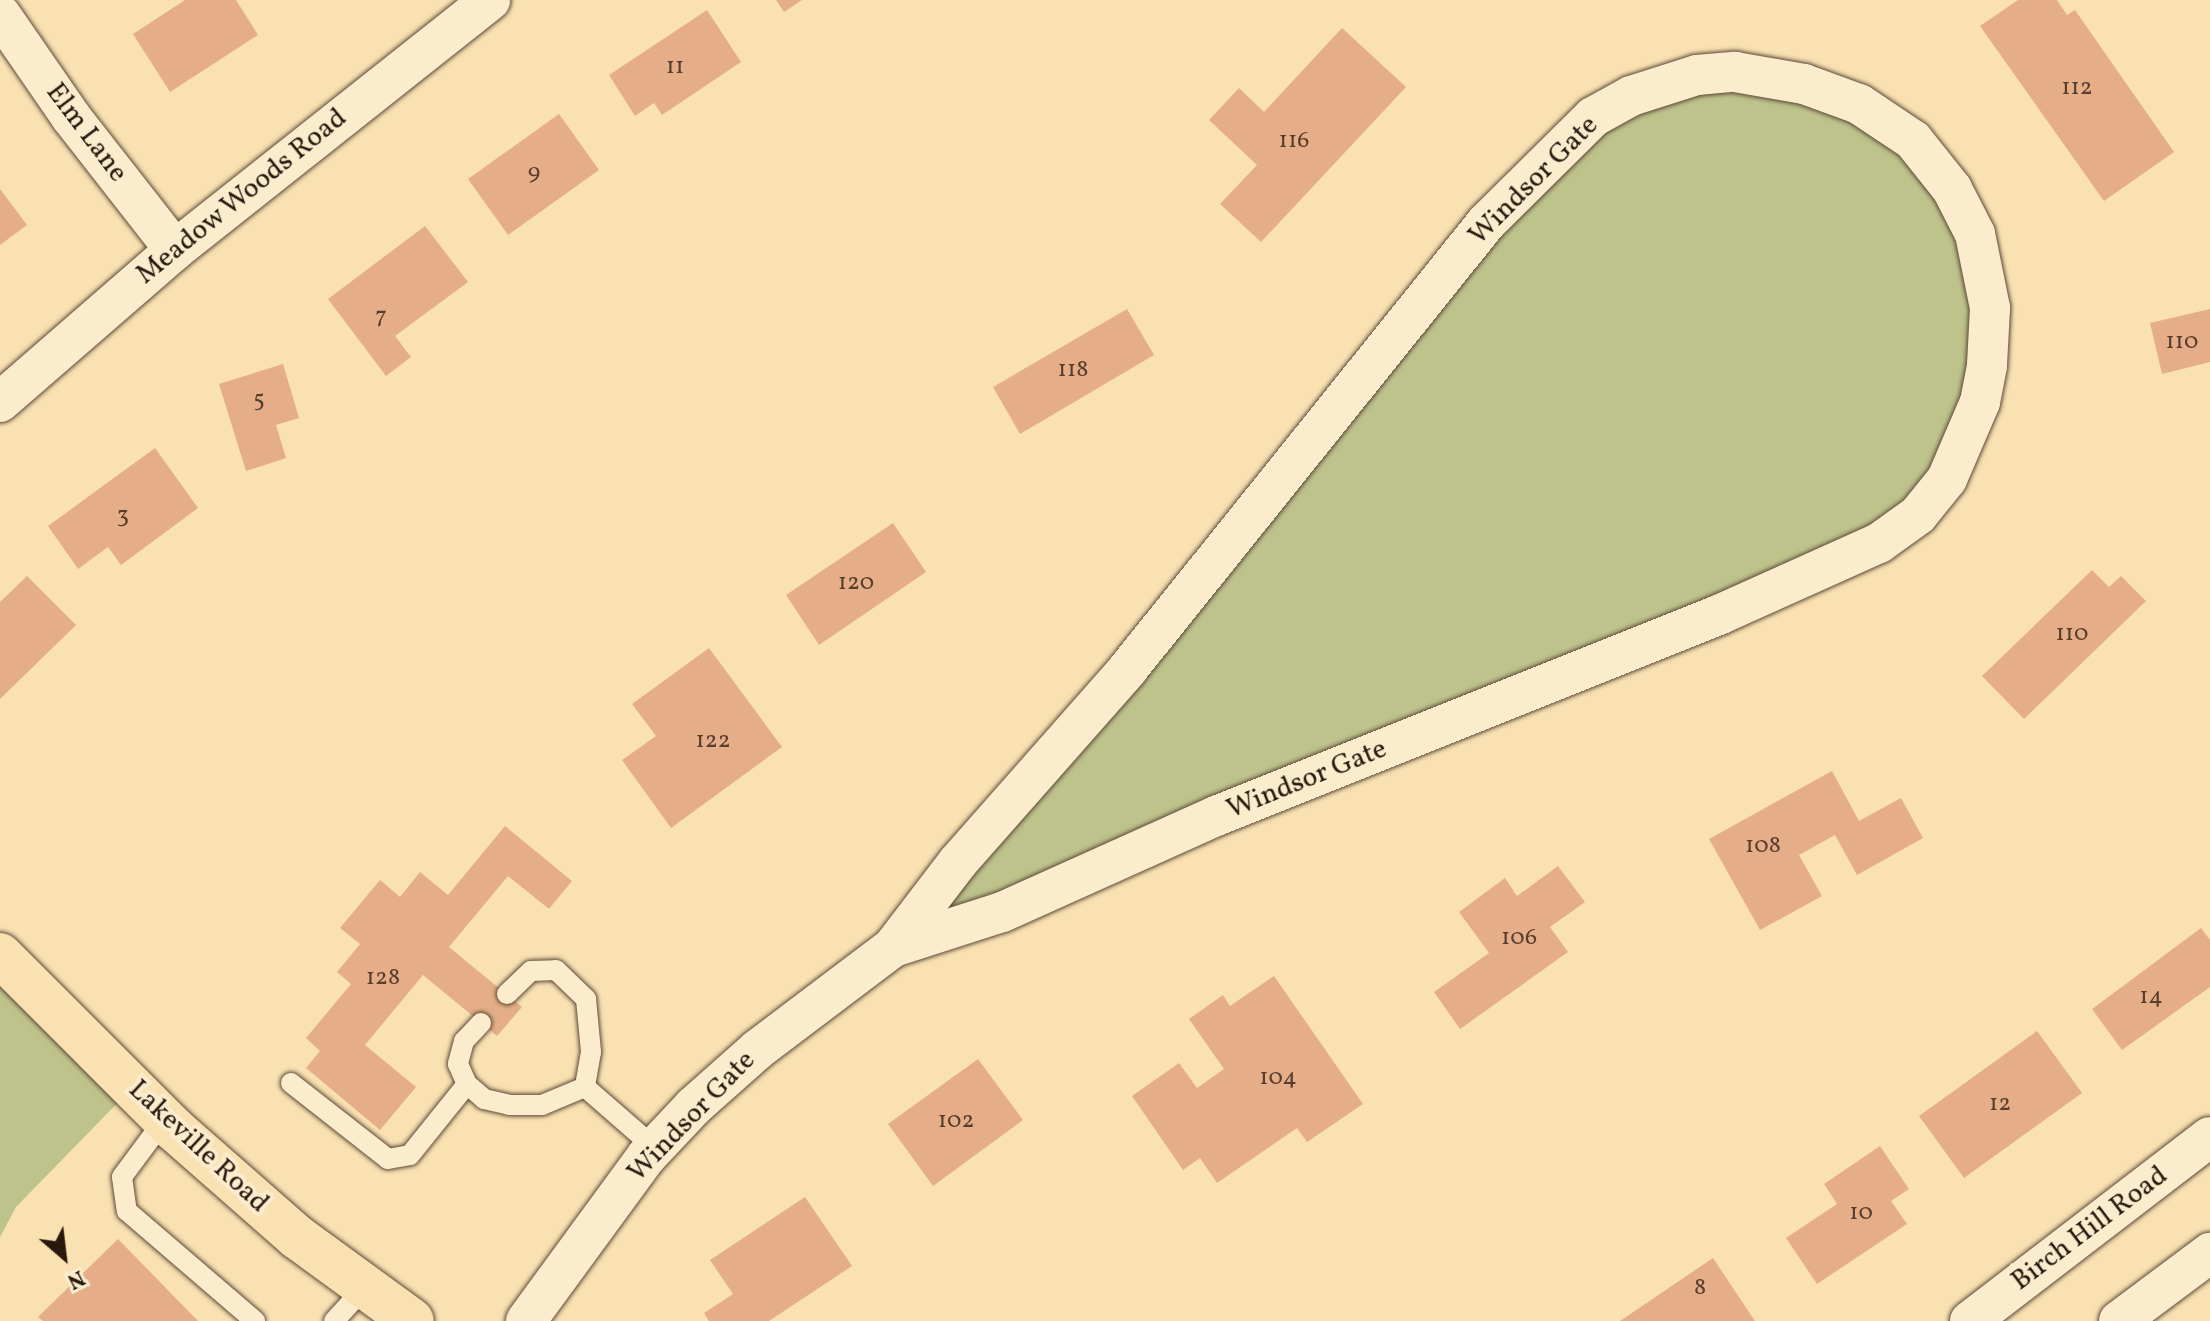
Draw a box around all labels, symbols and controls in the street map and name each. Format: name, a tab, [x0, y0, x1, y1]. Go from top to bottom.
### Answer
house number: 11	[666, 54, 684, 82]
house number: 112	[2061, 75, 2093, 103]
street label: Elm Lane	[38, 77, 134, 189]
street label: Meadow Woods Road	[129, 101, 355, 293]
street label: Windsor Gate	[1462, 109, 1606, 253]
house number: 116	[1279, 128, 1309, 156]
house number: 9	[528, 160, 540, 188]
house number: 7	[375, 304, 387, 332]
house number: 110	[2165, 329, 2199, 357]
house number: 118	[1058, 357, 1088, 385]
house number: 5	[253, 387, 265, 415]
house number: 3	[117, 503, 129, 531]
house number: 120	[838, 570, 874, 598]
house number: 110	[2055, 621, 2089, 649]
house number: 122	[695, 728, 731, 756]
street label: Windsor Gate	[1222, 733, 1392, 827]
house number: 108	[1745, 833, 1781, 861]
house number: 106	[1501, 925, 1537, 953]
house number: 128	[366, 965, 400, 993]
house number: 14	[2139, 984, 2163, 1012]
street label: Windsor Gate	[621, 1044, 763, 1190]
house number: 104	[1259, 1065, 1297, 1093]
street label: Lakeville Road	[121, 1074, 275, 1220]
house number: 12	[1989, 1091, 2011, 1119]
house number: 102	[938, 1108, 974, 1136]
street label: Birch Hill Road	[2005, 1159, 2175, 1299]
house number: 10	[1849, 1200, 1873, 1228]
north arrow	[24, 1217, 104, 1297]
text: N	[61, 1261, 90, 1296]
house number: 8	[1694, 1275, 1706, 1303]

